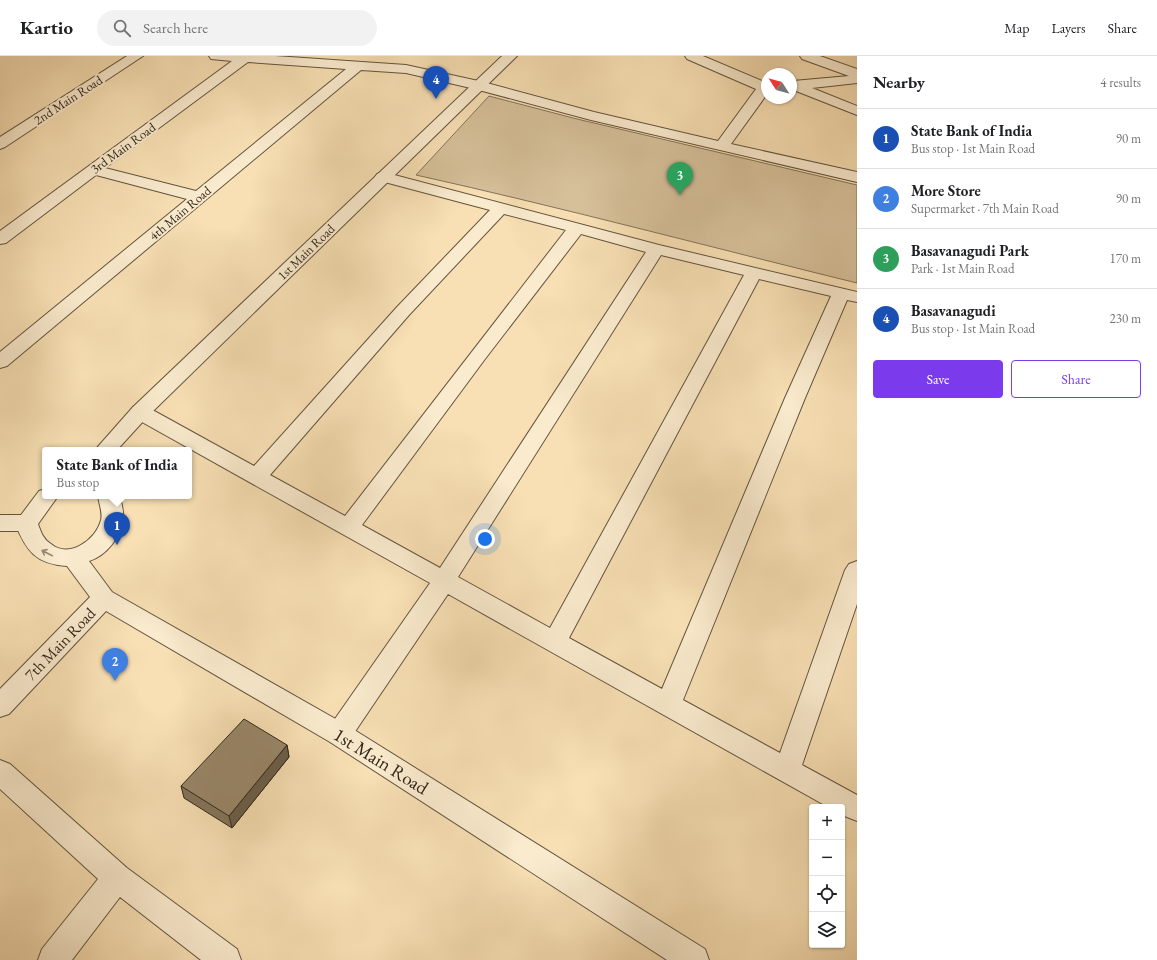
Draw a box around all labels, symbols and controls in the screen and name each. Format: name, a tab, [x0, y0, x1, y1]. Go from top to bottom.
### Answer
search box	[97, 10, 377, 46]
text: Kartio	[20, 15, 73, 40]
icon: search	[111, 17, 133, 39]
text: Search here	[143, 18, 208, 37]
text: Map	[1004, 19, 1029, 37]
text: Layers	[1051, 19, 1086, 37]
text: Share	[1108, 19, 1137, 37]
pin: 4	[423, 66, 449, 99]
north arrow	[761, 68, 797, 104]
street label: 2nd Main Road	[30, 71, 106, 129]
text: Nearby	[873, 71, 925, 93]
text: 4 results	[1100, 74, 1141, 91]
street label: 3rd Main Road	[87, 118, 159, 177]
text: State Bank of India	[911, 121, 1032, 140]
text: 1	[883, 130, 889, 147]
text: 90 m	[1116, 130, 1141, 147]
text: Bus stop · 1st Main Road	[911, 140, 1035, 157]
pin: 3	[667, 162, 693, 195]
text: More Store	[911, 181, 981, 200]
street label: 4th Main Road	[145, 182, 215, 244]
text: 2	[883, 190, 889, 207]
text: 90 m	[1116, 190, 1141, 207]
text: Supermarket · 7th Main Road	[911, 200, 1059, 217]
street label: 1st Main Road	[274, 220, 339, 284]
text: Basavanagudi Park	[911, 241, 1029, 260]
text: 3	[883, 250, 889, 267]
text: 170 m	[1110, 250, 1141, 267]
text: Park · 1st Main Road	[911, 260, 1015, 277]
text: Basavanagudi	[911, 301, 996, 320]
text: 4	[883, 310, 889, 327]
text: 230 m	[1110, 310, 1141, 327]
text: Bus stop · 1st Main Road	[911, 320, 1035, 337]
button: Save	[873, 360, 1003, 398]
button: Share	[1011, 360, 1141, 398]
popup	[42, 447, 192, 499]
text: State Bank of India	[57, 455, 177, 474]
text: Bus stop	[57, 474, 99, 491]
pin: 1	[104, 512, 130, 545]
your location	[475, 529, 495, 549]
one-way arrow	[41, 548, 53, 556]
street label: 7th Main Road	[20, 602, 101, 685]
pin: 2	[102, 648, 128, 681]
street label: 1st Main Road	[329, 722, 434, 800]
map controls	[809, 804, 845, 948]
button: +	[809, 804, 845, 840]
button: −	[809, 840, 845, 876]
button: locate	[809, 876, 845, 912]
button: layers	[809, 912, 845, 948]

